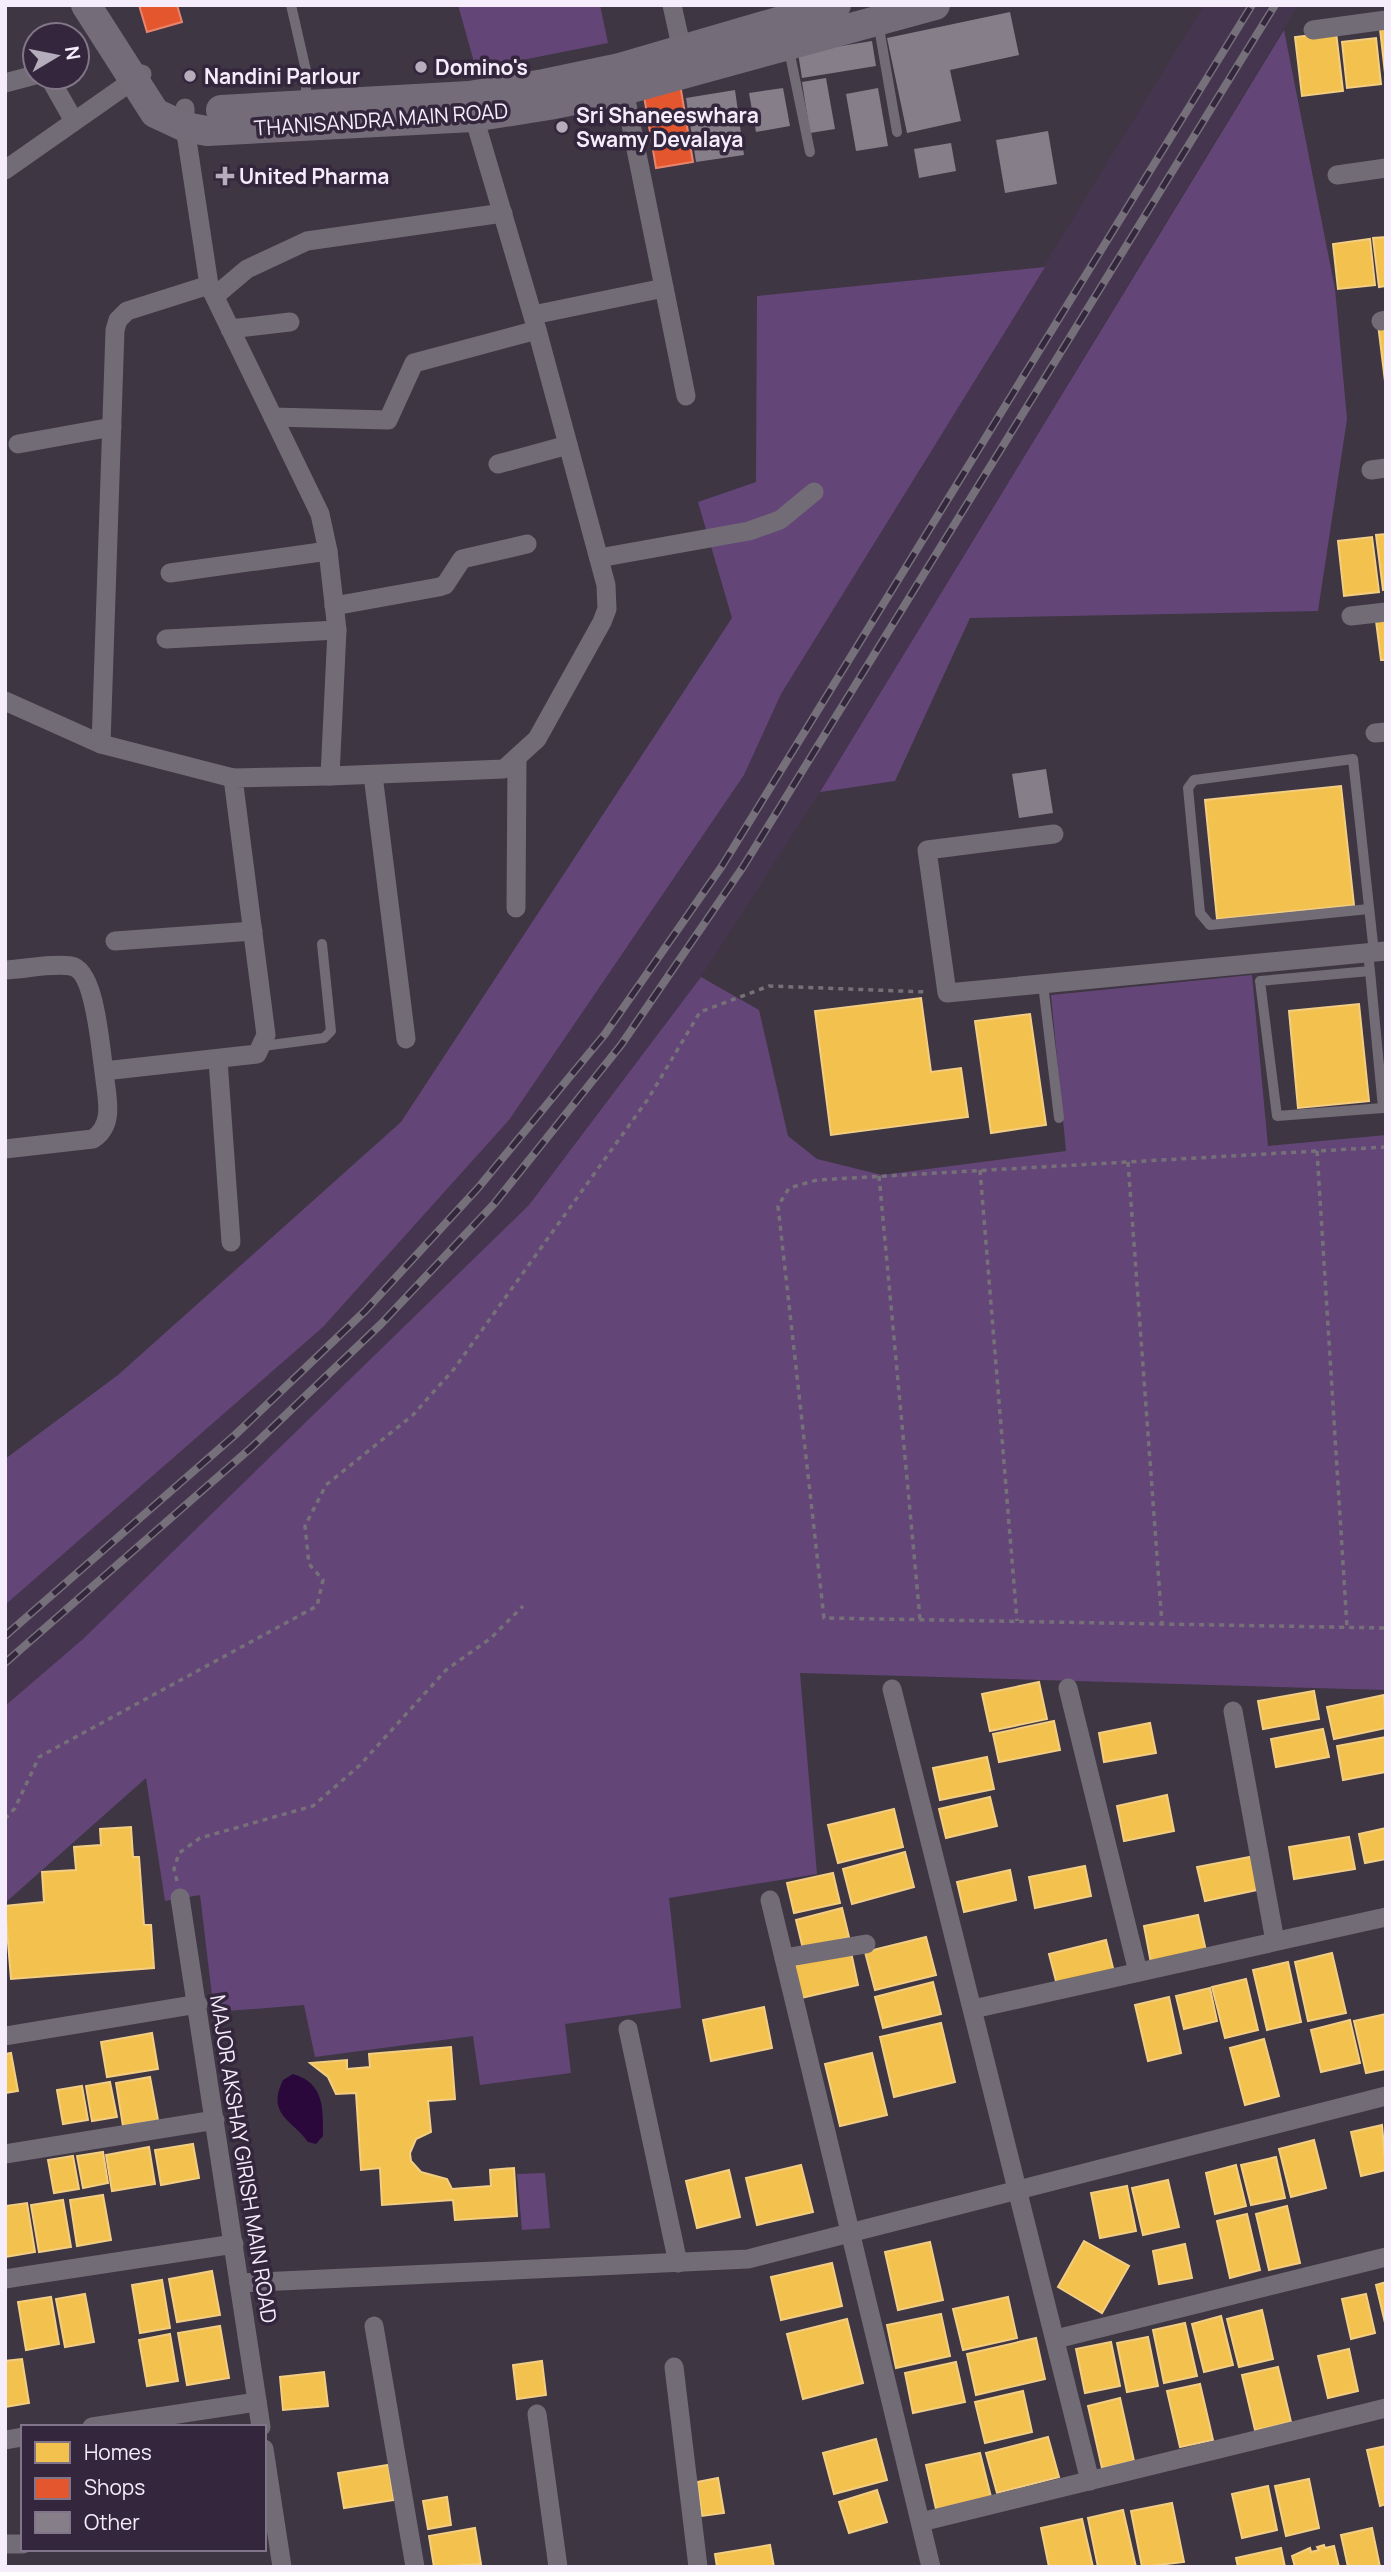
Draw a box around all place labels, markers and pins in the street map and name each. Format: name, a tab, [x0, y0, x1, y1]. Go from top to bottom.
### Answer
place label: Domino's	[435, 53, 528, 81]
marker: Domino's	[413, 59, 429, 75]
place label: Nandini Parlour	[204, 62, 360, 90]
marker: Nandini Parlour	[182, 68, 198, 84]
place label: Sri Shaneeswhara Swamy Devalaya	[576, 101, 759, 153]
marker: Sri Shaneeswhara Swamy Devalaya	[554, 119, 570, 135]
place label: United Pharma	[239, 162, 389, 190]
marker: United Pharma	[217, 168, 233, 184]

